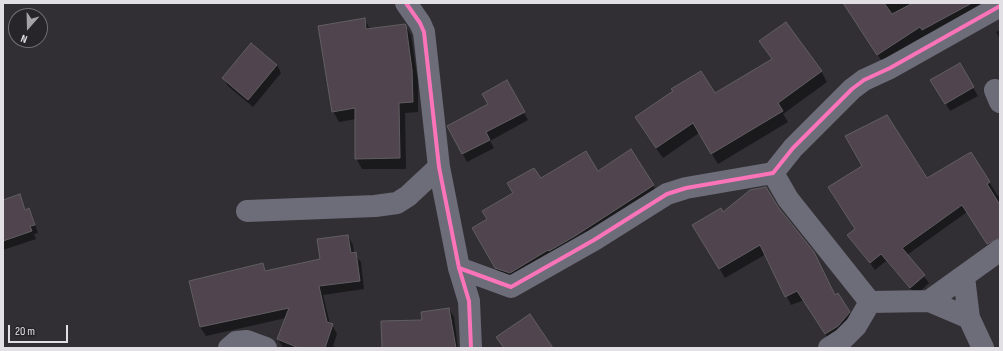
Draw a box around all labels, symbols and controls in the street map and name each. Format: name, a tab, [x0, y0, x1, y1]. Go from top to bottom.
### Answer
north arrow	[8, 8, 48, 48]
text: N	[19, 32, 29, 46]
scale bar	[10, 317, 70, 343]
text: 20 m	[15, 324, 35, 339]

